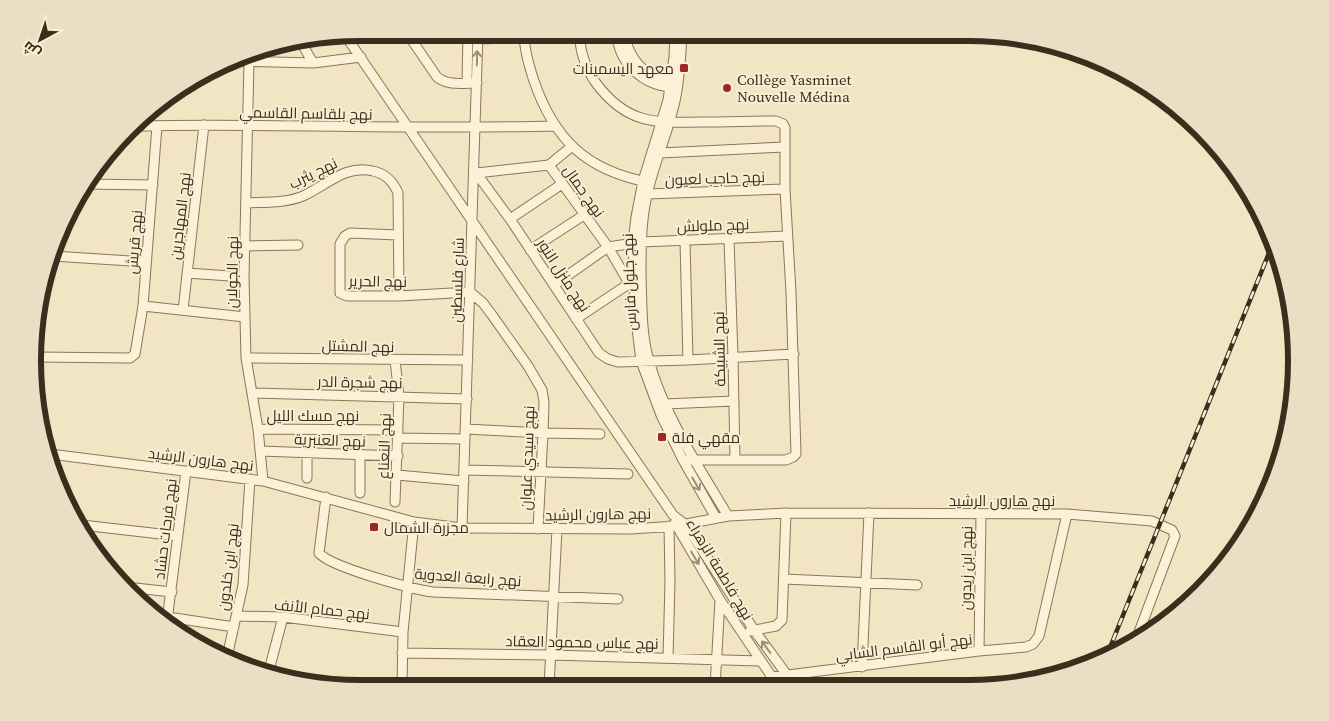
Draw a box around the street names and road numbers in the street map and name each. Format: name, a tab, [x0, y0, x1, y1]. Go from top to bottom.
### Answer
street label: نهج بلقاسم القاسمي	[239, 101, 373, 127]
street label: نهج يثرب	[285, 152, 341, 195]
street label: نهج جمال	[557, 161, 610, 222]
street label: نهج حاجب لعيون	[664, 166, 766, 191]
street label: نهج المهاجرين	[164, 171, 197, 261]
street label: نهج قريش	[121, 209, 148, 275]
street label: نهج ملولش	[676, 213, 750, 238]
street label: نهج منزل النور	[531, 233, 596, 317]
street label: نهج جلول فارس	[617, 233, 642, 331]
street label: نهج الجولان	[221, 236, 244, 308]
street label: شارع فلسطين	[445, 237, 470, 323]
street label: نهج الحرير	[348, 270, 407, 293]
street label: نهج الشبيكة	[708, 311, 731, 387]
street label: نهج المشتل	[321, 335, 395, 358]
street label: نهج شجرة الدر	[316, 371, 403, 394]
street label: نهج مسك الليل	[267, 405, 359, 427]
street label: نهج سيدي علوان	[515, 405, 541, 511]
street label: نهج النعناع	[372, 413, 397, 479]
street label: نهج العنبرية	[294, 428, 366, 453]
street label: نهج هارون الرشيد	[147, 442, 255, 477]
street label: نهج فرحات حشاد	[148, 477, 183, 581]
street label: نهج هارون الرشيد	[949, 490, 1055, 512]
street label: نهج هارون الرشيد	[545, 503, 651, 526]
street label: نهج فاطمة الزهراء	[681, 514, 759, 624]
street label: نهج ابن خلدون	[212, 522, 245, 612]
street label: نهج ابن زيدون	[955, 526, 978, 610]
street label: نهج رابعة العدوية	[414, 563, 522, 592]
street label: نهج حمام الأنف	[273, 594, 371, 625]
street label: نهج أبو القاسم الشابي	[834, 628, 974, 668]
street label: نهج عباس محمود العقاد	[505, 630, 659, 655]

